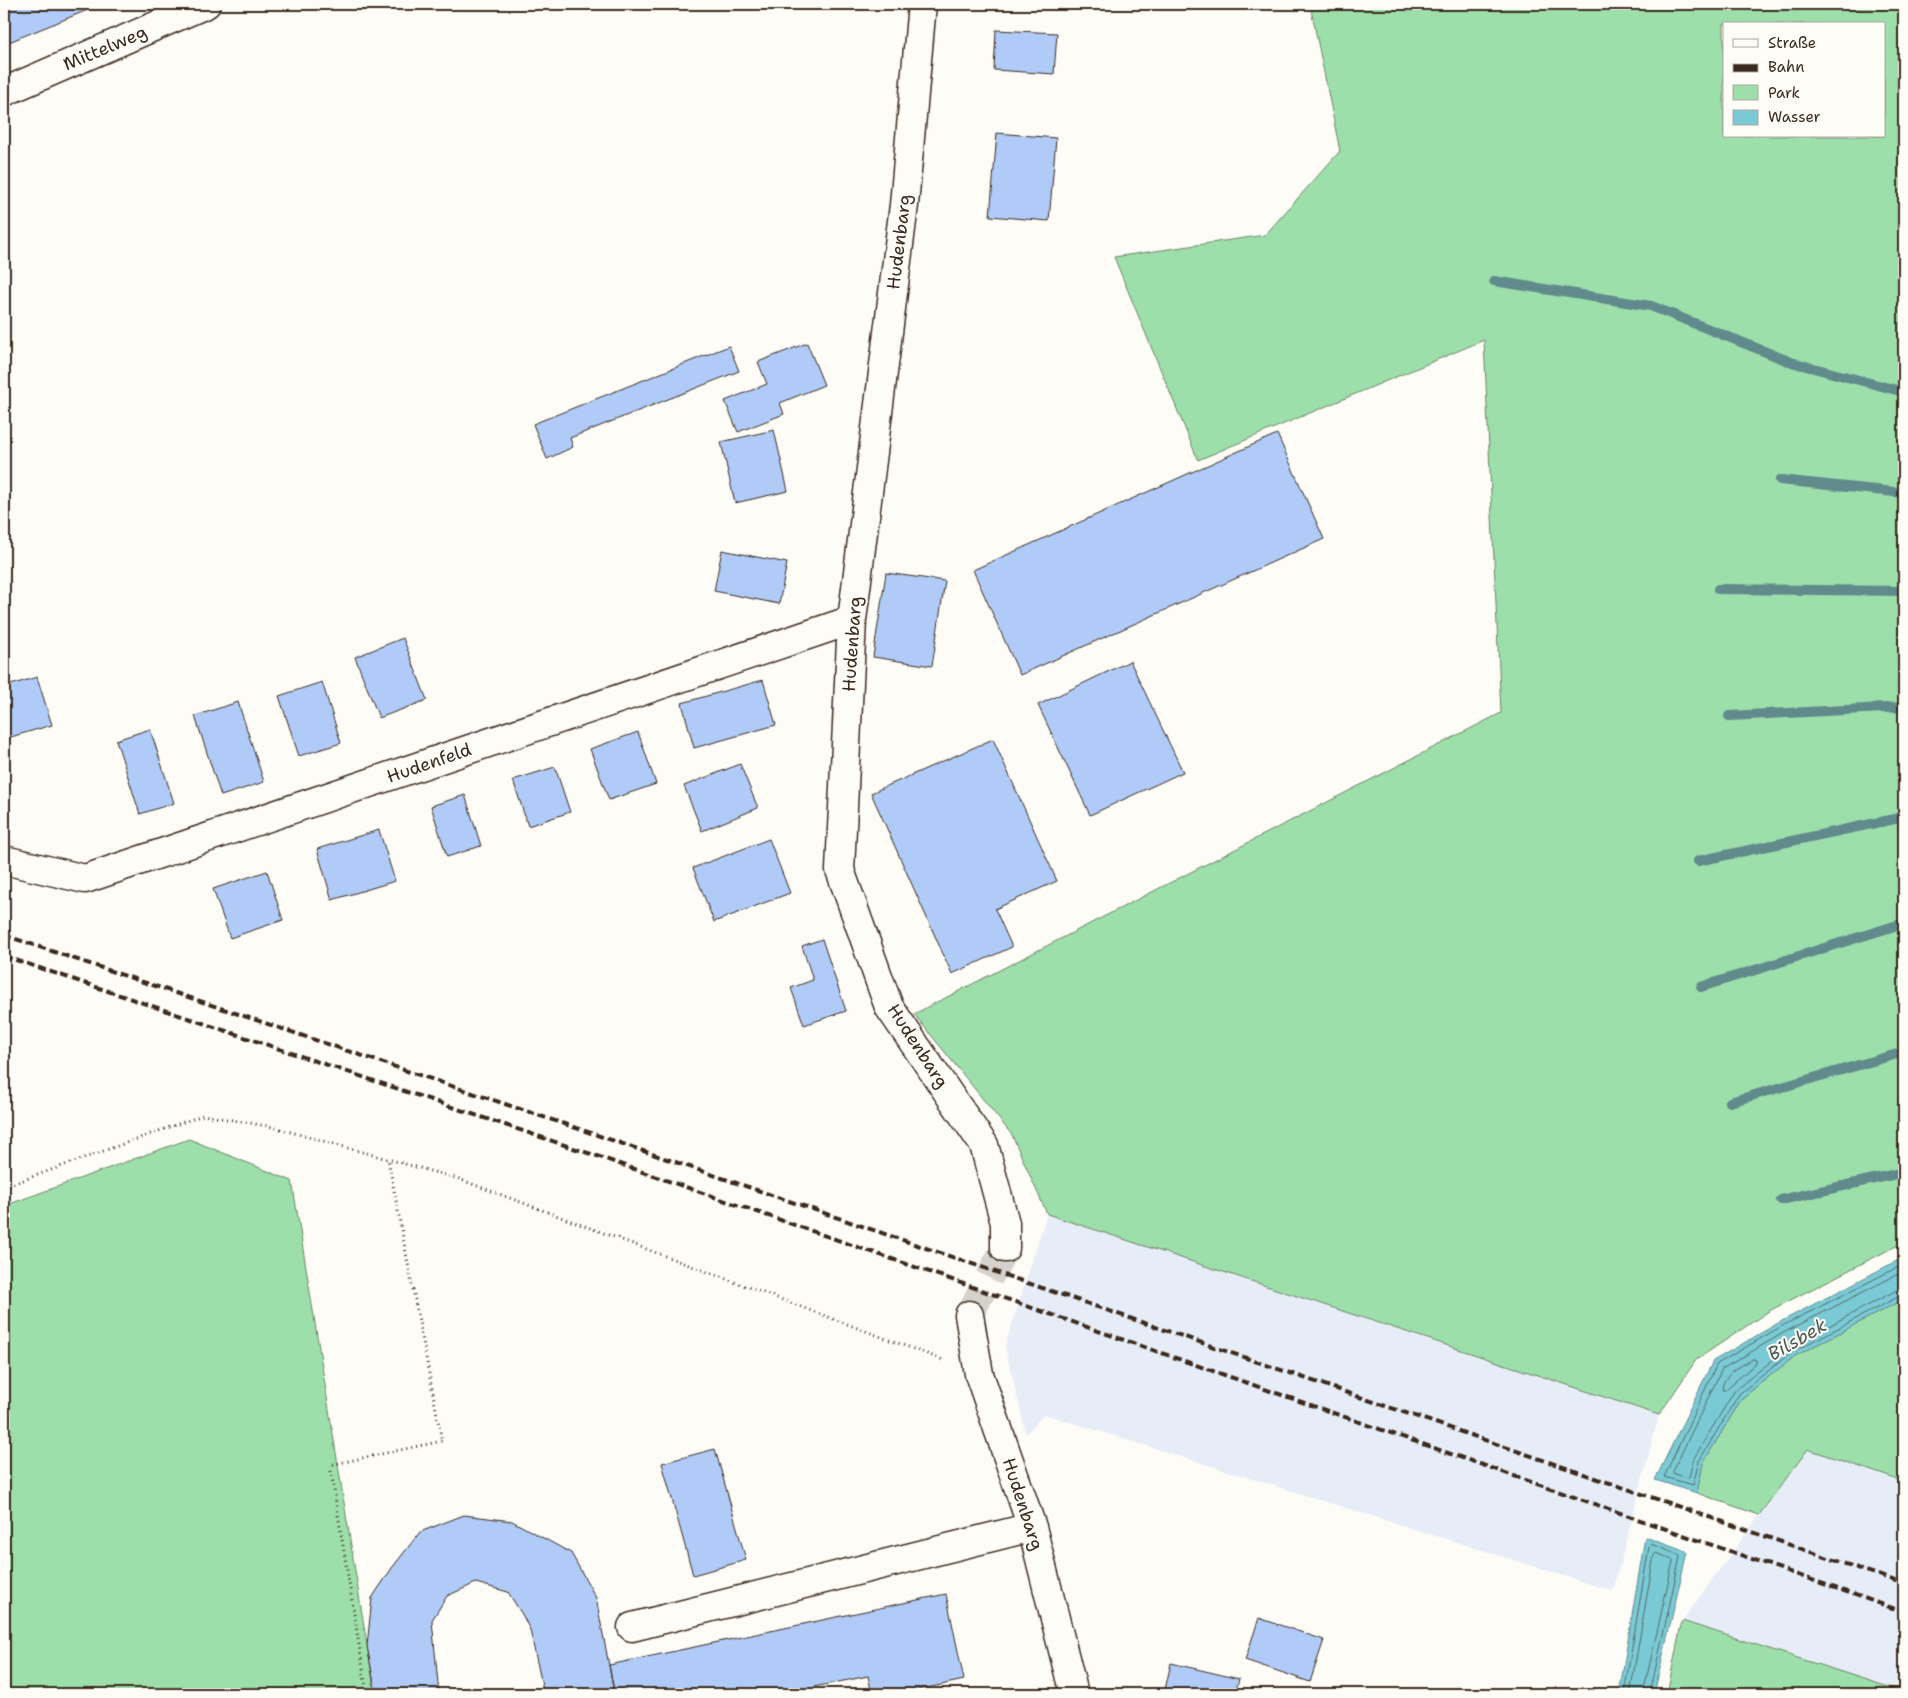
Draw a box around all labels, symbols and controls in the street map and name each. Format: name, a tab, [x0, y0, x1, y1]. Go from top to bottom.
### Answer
street label: Mittelweg	[60, 20, 150, 76]
legend	[1723, 22, 1886, 138]
text: Straße	[1768, 33, 1816, 53]
text: Bahn	[1768, 57, 1804, 77]
text: Park	[1768, 83, 1800, 103]
text: Wasser	[1768, 107, 1821, 127]
street label: Hudenbarg	[881, 193, 917, 291]
street label: Hudenbarg	[837, 595, 867, 693]
street label: Hudenfeld	[383, 737, 475, 789]
street label: Hudenbarg	[882, 999, 954, 1093]
water label: Bilsbek	[1763, 1312, 1832, 1366]
street label: Hudenbarg	[997, 1455, 1049, 1553]

